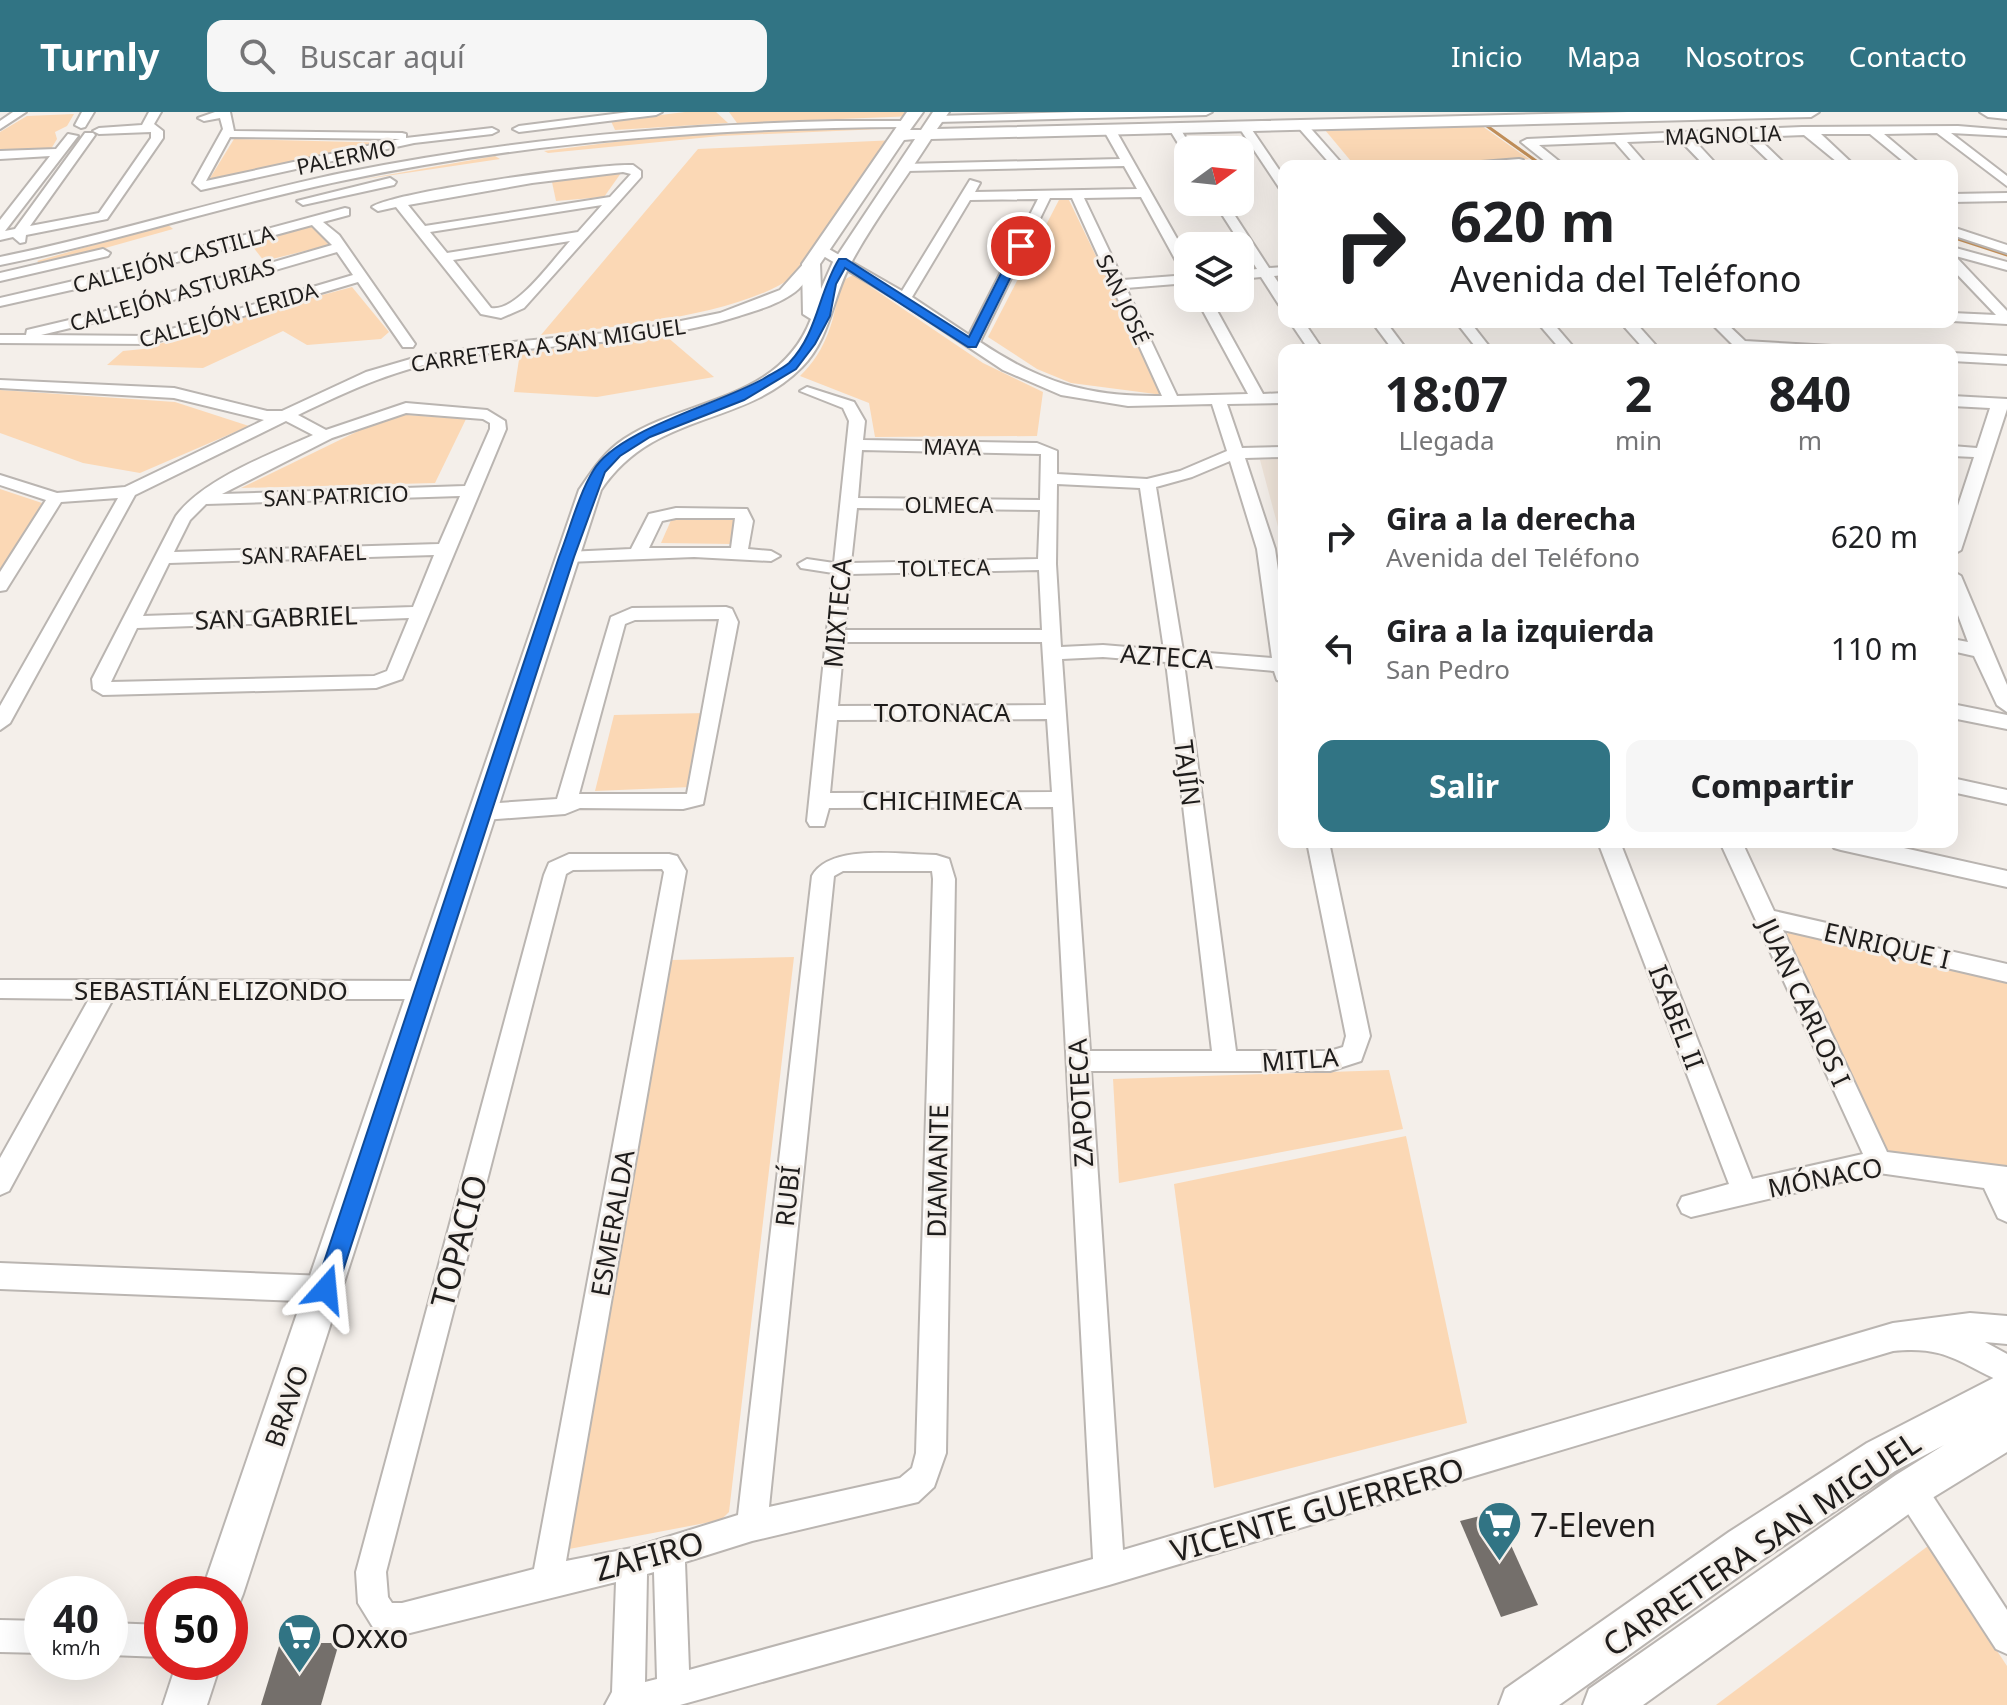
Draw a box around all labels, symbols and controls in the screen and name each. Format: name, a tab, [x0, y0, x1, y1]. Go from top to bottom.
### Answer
search box	[207, 20, 767, 92]
text: Turnly	[40, 30, 159, 82]
icon: search	[235, 34, 279, 78]
text: Buscar aquí	[299, 36, 465, 77]
text: Inicio	[1451, 37, 1523, 75]
text: Mapa	[1567, 37, 1641, 75]
text: Nosotros	[1685, 37, 1805, 75]
text: Contacto	[1849, 37, 1967, 75]
street label: MAGNOLIA	[1664, 117, 1783, 151]
street label: PALERMO	[294, 131, 398, 181]
north arrow	[1174, 136, 1254, 216]
map controls	[1174, 136, 1254, 312]
text: 620 m	[1450, 182, 1615, 258]
icon: right	[1318, 192, 1422, 296]
pin	[987, 212, 1055, 280]
street label: CALLEJÓN CASTILLA	[69, 216, 278, 299]
icon: arrive	[999, 224, 1043, 268]
button: layers	[1174, 232, 1254, 312]
street label: SAN JOSÉ	[1090, 249, 1158, 349]
street label: CALLEJÓN ASTURIAS	[66, 250, 278, 338]
text: Avenida del Teléfono	[1450, 254, 1802, 303]
street label: CALLEJÓN LERIDA	[135, 274, 322, 354]
street label: CARRETERA A SAN MIGUEL	[409, 310, 687, 378]
text: 18:07	[1385, 361, 1508, 426]
text: 2	[1625, 361, 1652, 426]
text: 840	[1769, 361, 1851, 426]
text: Llegada	[1398, 422, 1495, 458]
text: min	[1615, 422, 1662, 458]
text: m	[1798, 422, 1822, 458]
street label: MAYA	[923, 430, 982, 462]
street label: SAN PATRICIO	[263, 477, 409, 513]
street label: OLMECA	[905, 489, 994, 519]
text: Gira a la derecha	[1386, 498, 1636, 539]
icon: right	[1318, 514, 1362, 558]
text: 620 m	[1831, 516, 1918, 557]
street label: SAN RAFAEL	[241, 536, 367, 570]
text: Avenida del Teléfono	[1386, 539, 1640, 575]
street label: TOLTECA	[897, 551, 991, 583]
street label: MIXTECA	[814, 556, 860, 669]
street label: SAN GABRIEL	[194, 596, 358, 638]
text: Gira a la izquierda	[1386, 610, 1655, 651]
icon: left	[1318, 626, 1362, 670]
text: 110 m	[1831, 628, 1918, 669]
street label: AZTECA	[1119, 635, 1215, 677]
text: San Pedro	[1386, 651, 1510, 687]
street label: TOTONACA	[874, 694, 1011, 730]
street label: TAJÍN	[1166, 738, 1210, 808]
button: Salir	[1318, 740, 1610, 832]
button: Compartir	[1626, 740, 1918, 832]
street label: CHICHIMECA	[862, 782, 1022, 818]
street label: JUAN CARLOS I	[1749, 909, 1860, 1092]
street label: ENRIQUE I	[1820, 913, 1954, 977]
street label: ISABEL II	[1641, 960, 1713, 1074]
street label: SEBASTIÁN ELIZONDO	[74, 972, 348, 1008]
street label: ZAPOTECA	[1059, 1037, 1101, 1168]
street label: MITLA	[1260, 1038, 1340, 1080]
street label: DIAMANTE	[918, 1104, 956, 1238]
street label: ESMERALDA	[581, 1147, 643, 1299]
street label: MÓNACO	[1765, 1148, 1885, 1206]
street label: RUBÍ	[766, 1164, 808, 1228]
street label: TOPACIO	[420, 1170, 496, 1312]
position arrow	[284, 1247, 368, 1331]
street label: BRAVO	[255, 1360, 317, 1452]
street label: CARRETERA SAN MIGUEL	[1594, 1421, 1928, 1665]
street label: VICENTE GUERRERO	[1165, 1447, 1469, 1571]
supermarket icon: 7-Eleven	[1475, 1500, 1523, 1563]
place label: 7-Eleven	[1530, 1503, 1656, 1546]
street label: ZAFIRO	[590, 1520, 708, 1590]
speed limit sign: 50	[144, 1576, 248, 1680]
text: 40	[53, 1590, 99, 1645]
supermarket icon: Oxxo	[276, 1611, 324, 1674]
place label: Oxxo	[331, 1614, 409, 1657]
text: km/h	[51, 1634, 101, 1661]

